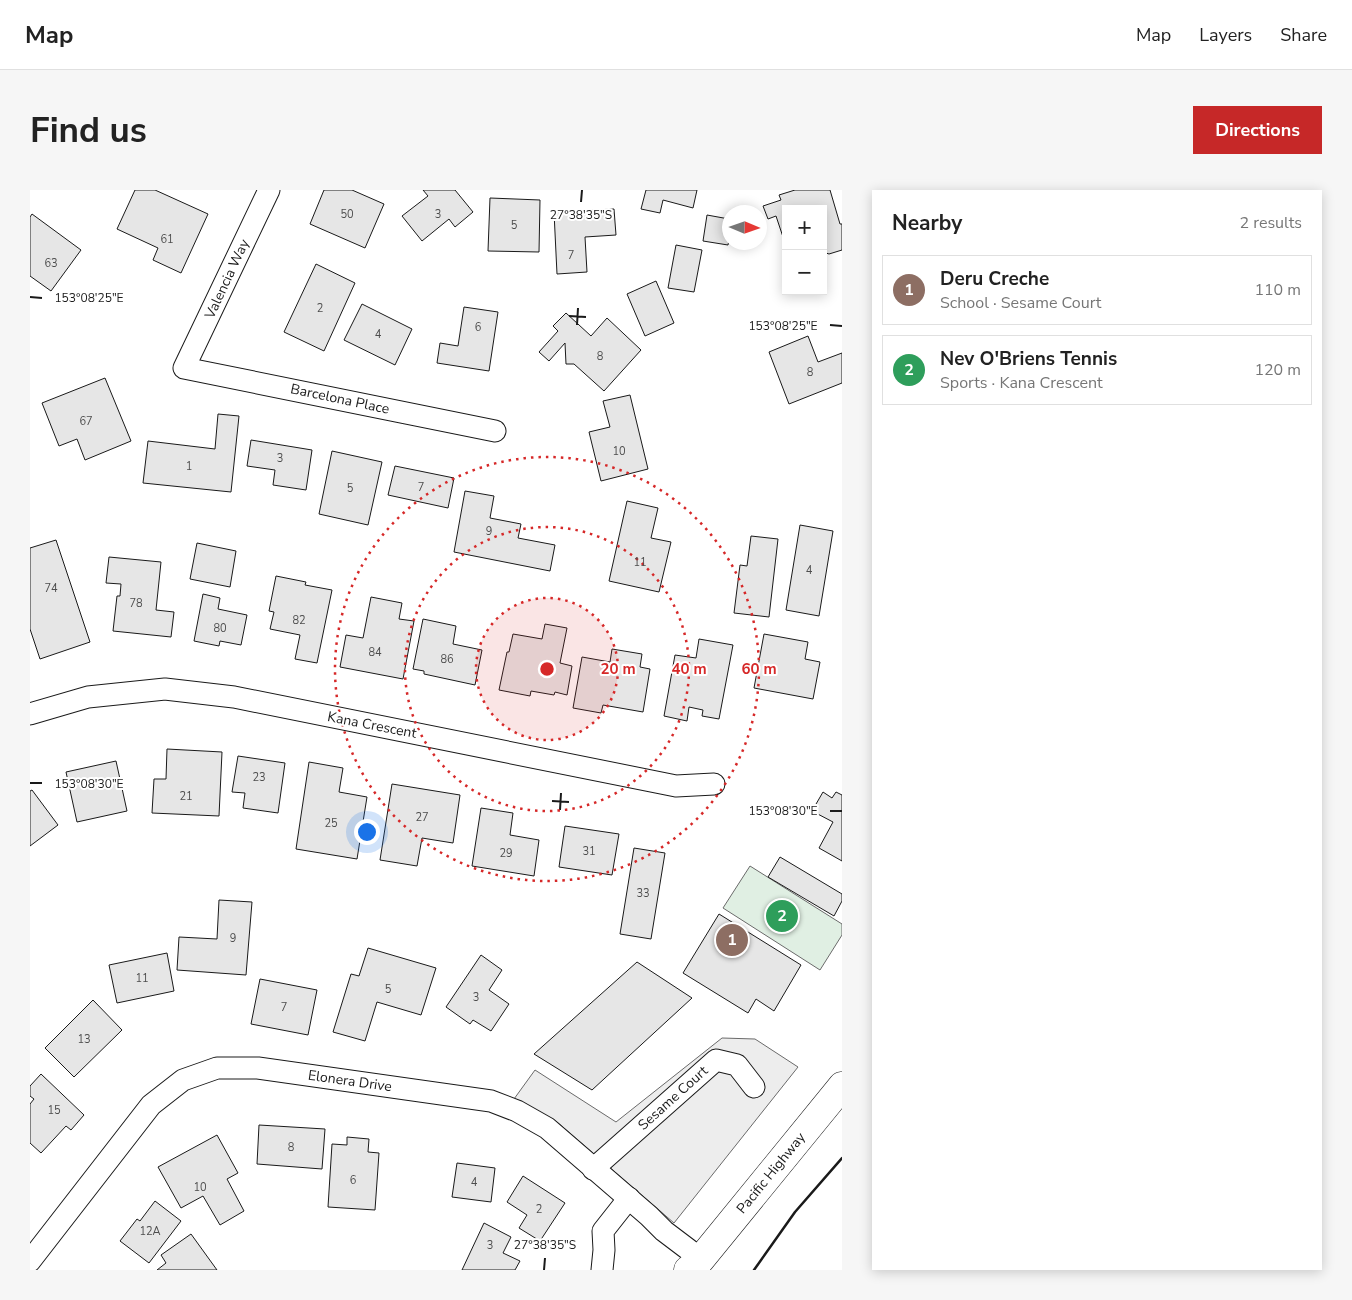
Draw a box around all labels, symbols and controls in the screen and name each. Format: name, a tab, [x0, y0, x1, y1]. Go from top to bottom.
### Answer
text: Map	[25, 19, 73, 51]
text: Map	[1136, 23, 1171, 47]
text: Layers	[1199, 23, 1252, 47]
text: Share	[1280, 23, 1327, 47]
button: Directions	[1193, 106, 1322, 154]
text: Find us	[30, 107, 147, 154]
north arrow	[722, 205, 767, 250]
map controls	[782, 205, 827, 295]
button: +	[782, 205, 827, 250]
house number: 50	[340, 207, 354, 222]
house number: 3	[435, 207, 441, 222]
text: 27°38'35"S	[550, 207, 612, 223]
text: Nearby	[892, 209, 962, 237]
text: 2 results	[1240, 212, 1302, 234]
house number: 5	[511, 218, 518, 233]
house number: 61	[160, 232, 174, 247]
street label: Valencia Way	[200, 235, 254, 323]
house number: 7	[568, 248, 574, 263]
button: −	[782, 250, 827, 295]
house number: 63	[44, 256, 58, 271]
text: Deru Creche	[940, 266, 1049, 292]
text: 1	[904, 279, 914, 301]
text: 110 m	[1254, 279, 1301, 301]
text: 153°08'25"E	[54, 290, 124, 306]
text: School · Sesame Court	[940, 292, 1101, 314]
house number: 2	[317, 301, 323, 316]
text: 153°08'25"E	[748, 318, 818, 334]
house number: 6	[475, 320, 482, 335]
house number: 4	[375, 327, 382, 342]
text: Nev O'Briens Tennis	[940, 346, 1117, 372]
house number: 8	[597, 349, 604, 364]
text: 2	[904, 359, 914, 381]
text: 120 m	[1254, 359, 1301, 381]
house number: 8	[807, 365, 814, 380]
text: Sports · Kana Crescent	[940, 372, 1103, 394]
street label: Barcelona Place	[289, 379, 391, 419]
house number: 67	[79, 414, 93, 429]
house number: 10	[612, 444, 626, 459]
house number: 3	[277, 451, 283, 466]
house number: 1	[186, 459, 192, 474]
house number: 7	[418, 480, 424, 495]
house number: 5	[347, 481, 354, 496]
house number: 9	[486, 524, 492, 539]
house number: 11	[633, 555, 647, 570]
house number: 4	[806, 563, 813, 578]
house number: 74	[44, 581, 58, 596]
house number: 78	[129, 596, 143, 611]
house number: 82	[292, 613, 306, 628]
house number: 80	[213, 621, 227, 636]
house number: 84	[368, 645, 382, 660]
house number: 86	[440, 652, 454, 667]
text: 20 m	[600, 659, 636, 679]
text: 40 m	[671, 659, 707, 679]
text: 60 m	[741, 659, 777, 679]
centre of rings	[538, 660, 556, 678]
street label: Kana Crescent	[326, 707, 418, 743]
house number: 23	[252, 770, 266, 785]
text: 153°08'30"E	[54, 776, 124, 792]
house number: 21	[179, 789, 193, 804]
text: 153°08'30"E	[748, 803, 818, 819]
house number: 27	[415, 810, 429, 825]
house number: 25	[324, 816, 338, 831]
your location	[354, 819, 380, 845]
house number: 31	[582, 844, 596, 859]
house number: 29	[499, 846, 513, 861]
house number: 33	[636, 886, 650, 901]
pin: 2	[766, 897, 798, 935]
pin: 1	[716, 921, 748, 959]
house number: 9	[230, 931, 236, 946]
house number: 11	[135, 971, 149, 986]
house number: 5	[385, 982, 392, 997]
house number: 3	[473, 990, 479, 1005]
house number: 7	[281, 1000, 287, 1015]
house number: 13	[77, 1032, 91, 1047]
street label: Sesame Court	[634, 1061, 712, 1135]
street label: Elonera Drive	[307, 1066, 393, 1096]
house number: 15	[47, 1103, 61, 1118]
street label: Pacific Highway	[732, 1128, 810, 1218]
house number: 8	[288, 1140, 295, 1155]
house number: 6	[350, 1173, 357, 1188]
house number: 4	[471, 1175, 478, 1190]
house number: 10	[193, 1180, 207, 1195]
house number: 2	[536, 1202, 542, 1217]
house number: 12A	[139, 1224, 161, 1239]
text: 27°38'35"S	[514, 1237, 576, 1253]
house number: 3	[487, 1238, 493, 1253]

